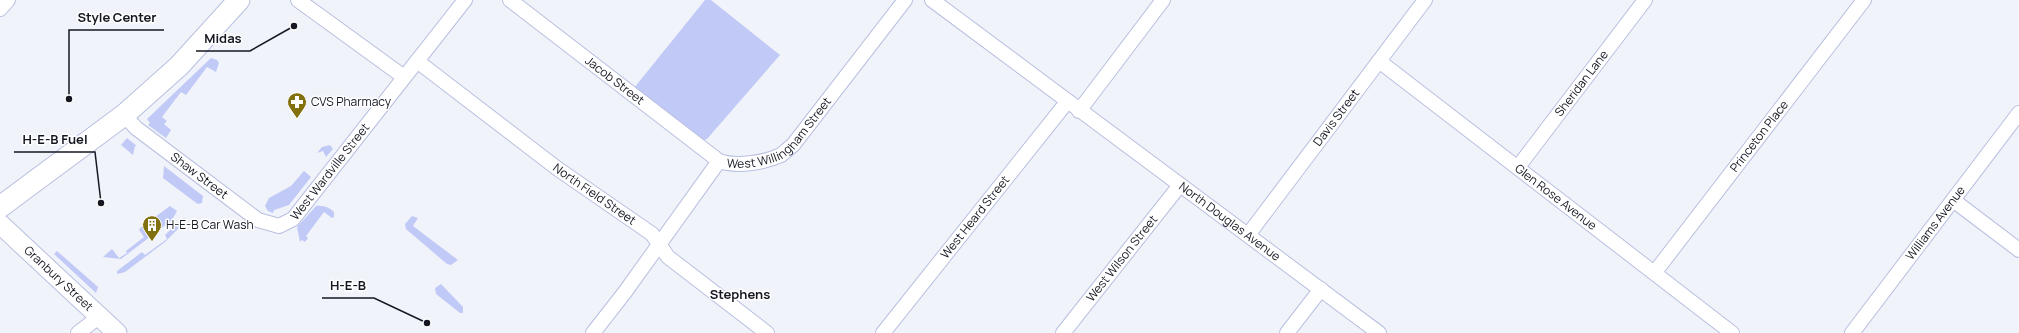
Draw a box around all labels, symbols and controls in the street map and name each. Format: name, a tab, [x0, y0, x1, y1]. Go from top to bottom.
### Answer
callout: Style Center	[69, 5, 164, 30]
text: Style Center	[78, 8, 156, 26]
callout: Midas	[196, 26, 250, 51]
text: Midas	[204, 29, 242, 47]
street label: Sheridan Lane	[1550, 47, 1612, 120]
street label: Jacob Street	[582, 52, 648, 109]
street label: Davis Street	[1309, 85, 1363, 149]
pharmacy icon: CVS Pharmacy	[286, 91, 308, 119]
place label: CVS Pharmacy	[311, 93, 392, 110]
street label: West Willingham Street	[726, 93, 835, 172]
street label: Princeton Place	[1726, 97, 1792, 176]
street label: West Wardville Street	[286, 119, 373, 224]
callout: H-E-B Fuel	[14, 127, 95, 152]
text: H-E-B Fuel	[22, 130, 88, 148]
street label: Shaw Street	[167, 148, 232, 203]
street label: North Field Street	[550, 159, 640, 229]
street label: Glen Rose Avenue	[1511, 160, 1600, 234]
street label: West Heard Street	[936, 172, 1013, 262]
street label: North Douglas Avenue	[1176, 178, 1284, 265]
street label: Williams Avenue	[1901, 182, 1969, 263]
street label: West Wilson Street	[1082, 211, 1161, 305]
building icon: H-E-B Car Wash	[141, 214, 163, 242]
place label: H-E-B Car Wash	[166, 216, 254, 233]
street label: Granbury Street	[21, 242, 97, 315]
callout: H-E-B	[322, 273, 374, 298]
text: H-E-B	[330, 276, 366, 294]
district label: Stephens	[710, 285, 770, 303]

